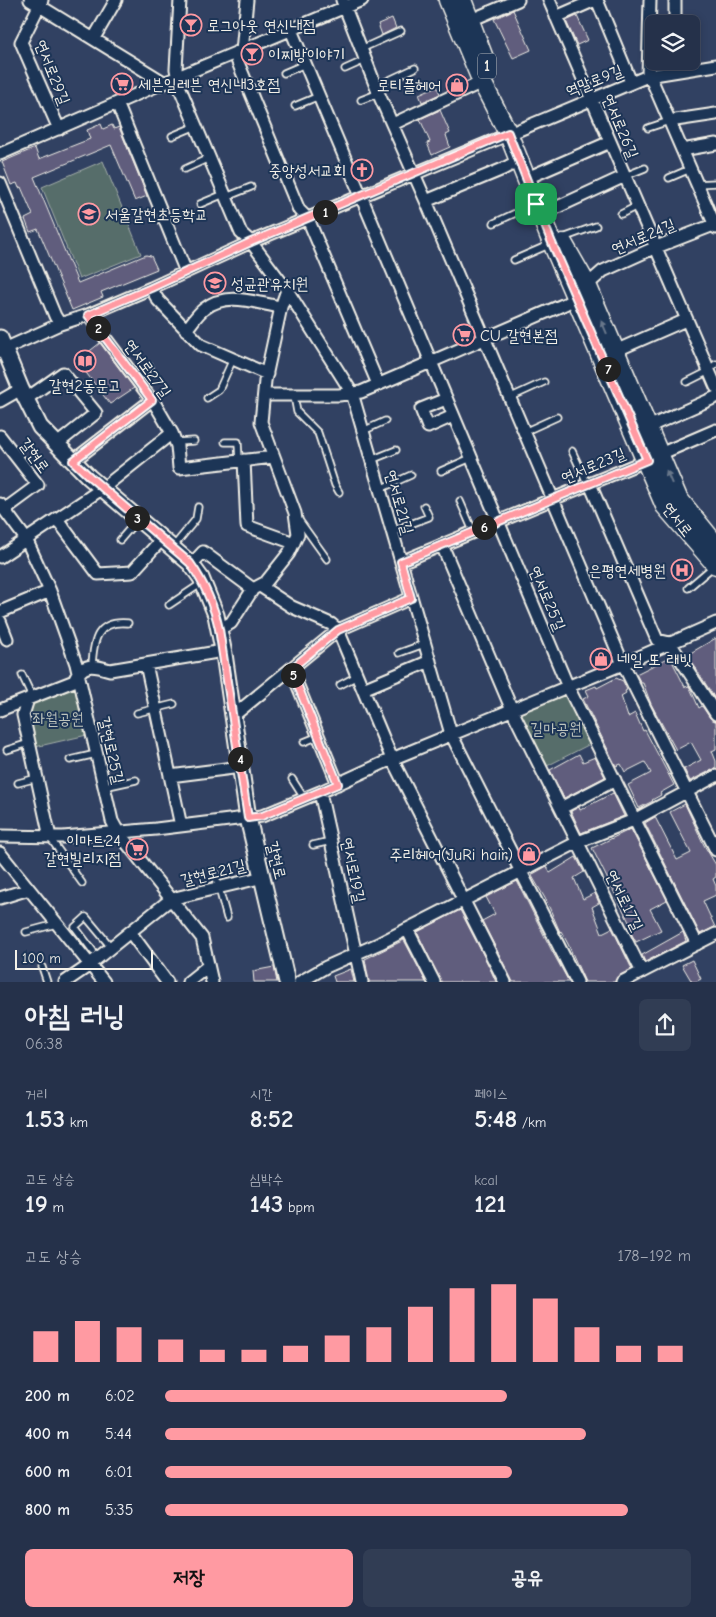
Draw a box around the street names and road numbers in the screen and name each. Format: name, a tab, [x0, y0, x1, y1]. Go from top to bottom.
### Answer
street label: 연서로29길	[31, 37, 73, 108]
road number: 1	[478, 54, 496, 78]
street label: 역말로9길	[563, 61, 626, 101]
street label: 연서로26길	[598, 91, 642, 162]
street label: 연서로24길	[609, 215, 678, 258]
street label: 연서로27길	[120, 336, 174, 401]
street label: 갈현로	[16, 435, 53, 477]
street label: 연서로23길	[559, 444, 628, 487]
street label: 연서로21길	[381, 468, 417, 537]
street label: 연서로	[658, 499, 696, 540]
street label: 연서로25길	[525, 563, 569, 634]
street label: 갈현로25길	[95, 715, 128, 786]
street label: 연서로19길	[337, 836, 369, 905]
street label: 갈현로	[263, 839, 289, 881]
street label: 갈현로21길	[179, 856, 248, 890]
street label: 연서로17길	[602, 867, 647, 934]

